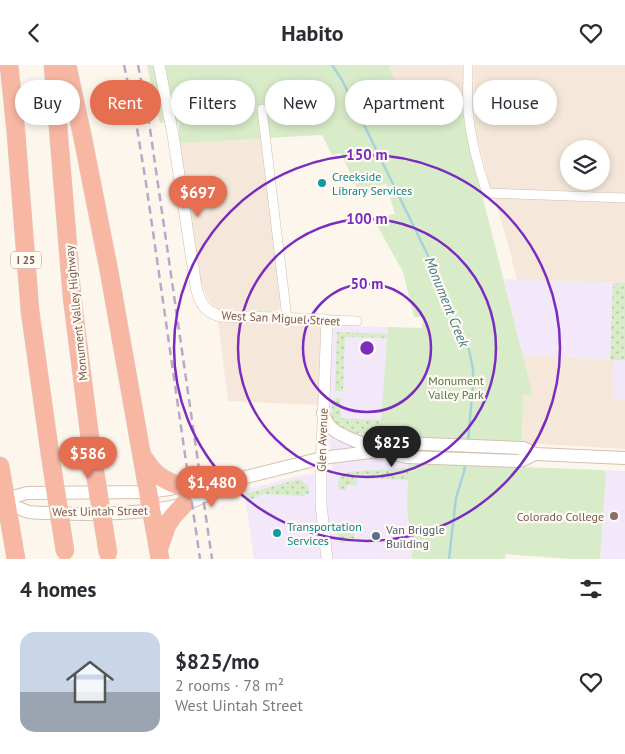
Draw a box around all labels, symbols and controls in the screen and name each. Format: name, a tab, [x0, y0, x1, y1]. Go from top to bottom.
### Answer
icon: back	[20, 19, 48, 47]
text: Habito	[281, 19, 344, 47]
icon: heart	[577, 19, 605, 47]
chip: Buy	[15, 80, 80, 125]
chip: Rent	[90, 80, 161, 125]
chip: Filters	[171, 80, 255, 125]
chip: New	[265, 80, 335, 125]
chip: Apartment	[345, 80, 463, 125]
chip: House	[473, 80, 557, 125]
map controls	[560, 140, 610, 190]
button: layers	[560, 140, 610, 190]
text: 150 m	[346, 145, 388, 164]
place label: Creekside Library Services	[332, 169, 412, 198]
pin: $697	[168, 175, 228, 218]
marker: Creekside Library Services	[316, 177, 328, 189]
text: $697	[180, 182, 216, 202]
text: 100 m	[346, 209, 388, 228]
street label: Monument Valley Highway	[61, 244, 91, 382]
road number: I 25	[11, 251, 41, 269]
water label: Monument Creek	[421, 254, 474, 350]
text: 50 m	[351, 274, 383, 293]
street label: West San Miguel Street	[221, 307, 341, 329]
centre of rings	[358, 339, 376, 357]
park label: Monument Valley Park	[427, 373, 484, 402]
street label: Glen Avenue	[313, 408, 331, 472]
pin: $825	[362, 425, 422, 468]
text: $825	[374, 432, 410, 452]
pin: $586	[58, 437, 118, 479]
text: $586	[70, 443, 106, 463]
pin: $1,480	[171, 465, 253, 508]
text: $1,480	[187, 472, 237, 492]
street label: West Uintah Street	[52, 503, 148, 519]
place label: Colorado College	[517, 509, 604, 524]
marker: Colorado College	[608, 510, 620, 522]
place label: Transportation Services	[287, 519, 362, 548]
place label: Van Briggle Building	[385, 522, 445, 551]
marker: Transportation Services	[271, 527, 283, 539]
marker: Van Briggle Building	[370, 530, 382, 542]
icon: filters	[577, 575, 605, 603]
text: 4 homes	[20, 576, 96, 603]
text: $825/mo	[175, 648, 259, 675]
icon: home	[60, 652, 120, 712]
icon: heart	[577, 668, 605, 696]
text: 2 rooms · 78 m²	[175, 675, 284, 695]
text: West Uintah Street	[175, 695, 303, 715]

